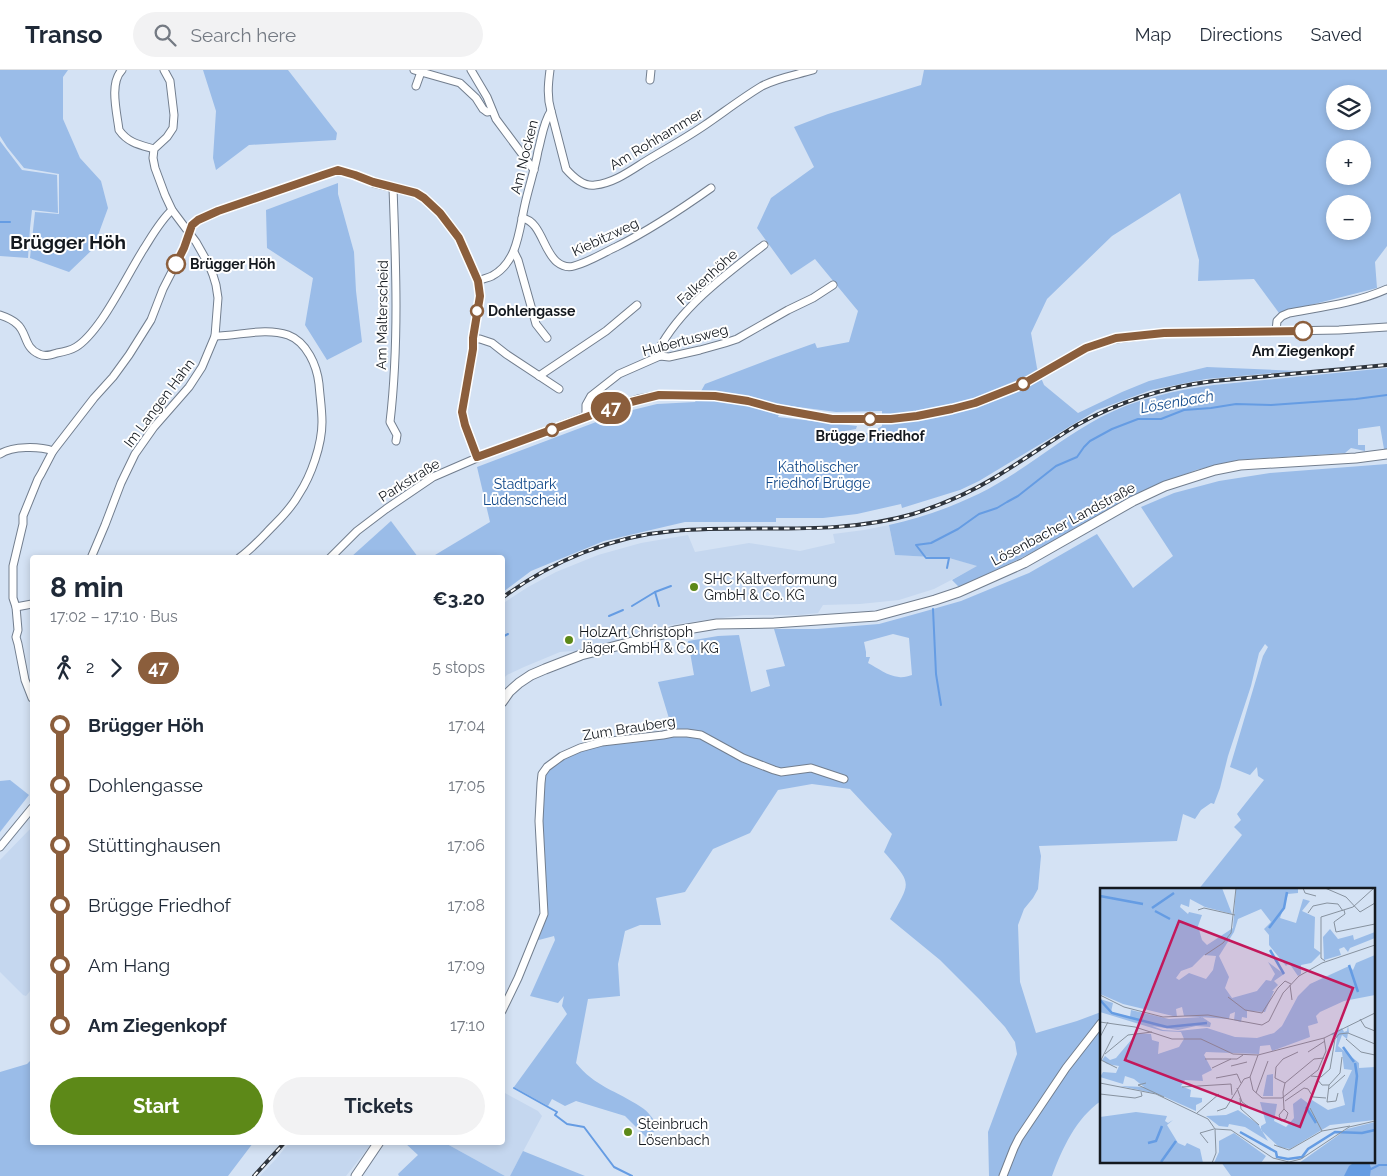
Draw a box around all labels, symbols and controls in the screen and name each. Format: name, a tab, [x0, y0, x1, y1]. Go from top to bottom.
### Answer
search box	[133, 12, 483, 57]
text: Transo	[25, 20, 103, 49]
icon: search	[151, 21, 179, 49]
text: Search here	[191, 24, 296, 46]
text: Map	[1135, 24, 1171, 45]
text: Directions	[1199, 24, 1283, 45]
text: Saved	[1311, 24, 1362, 45]
map controls	[1326, 85, 1371, 240]
button: layers	[1326, 85, 1371, 130]
street label: Am Rohhammer	[606, 105, 706, 173]
street label: Am Nocken	[507, 118, 541, 196]
button: +	[1326, 140, 1371, 185]
button: −	[1326, 195, 1371, 240]
street label: Kiebitzweg	[569, 215, 641, 259]
district label: Brügger Höh	[10, 231, 126, 253]
street label: Falkenhöhe	[674, 246, 740, 308]
marker: Brügger Höh	[166, 254, 186, 274]
place label: Brügger Höh	[190, 256, 275, 272]
street label: Am Malterscheid	[373, 260, 391, 370]
place label: Dohlengasse	[488, 303, 576, 319]
marker: Dohlengasse	[470, 304, 484, 318]
street label: Hubertusweg	[640, 321, 730, 359]
marker: Am Ziegenkopf	[1293, 321, 1313, 341]
place label: Am Ziegenkopf	[1252, 343, 1355, 359]
street label: Im Langen Hahn	[121, 356, 197, 450]
unlabelled marker	[1016, 377, 1030, 391]
water label: Lösenbach	[1139, 387, 1215, 417]
line badge: 47	[588, 392, 634, 424]
text: 47	[601, 397, 621, 418]
marker: Brügge Friedhof	[863, 412, 877, 426]
unlabelled marker	[545, 423, 559, 437]
place label: Brügge Friedhof	[815, 428, 925, 444]
street label: Parkstraße	[376, 455, 442, 505]
park label: Katholischer Friedhof Brügge	[766, 459, 870, 491]
park label: Stadtpark Lüdenscheid	[483, 476, 567, 508]
street label: Lösenbacher Landstraße	[988, 479, 1138, 569]
text: 8 min	[50, 571, 124, 604]
place label: SHC Kaltverformung GmbH & Co. KG	[704, 571, 837, 603]
marker: SHC Kaltverformung GmbH & Co. KG	[688, 581, 700, 593]
text: €3.20	[433, 587, 485, 609]
text: 17:02 – 17:10 · Bus	[50, 607, 178, 626]
place label: HolzArt Christoph Jäger GmbH & Co. KG	[579, 624, 719, 656]
marker: HolzArt Christoph Jäger GmbH & Co. KG	[563, 634, 575, 646]
icon: walk	[50, 654, 78, 682]
icon: forward	[102, 654, 130, 682]
text: 47	[148, 657, 169, 678]
text: 2	[86, 658, 94, 677]
text: 5 stops	[432, 658, 485, 677]
street label: Zum Brauberg	[581, 713, 677, 743]
text: Brügger Höh	[88, 714, 204, 736]
text: 17:04	[448, 716, 485, 735]
text: Dohlengasse	[88, 774, 203, 796]
text: 17:05	[448, 776, 485, 795]
text: Stüttinghausen	[88, 834, 221, 856]
text: 17:06	[447, 836, 485, 855]
inset map	[1100, 888, 1374, 1164]
text: Brügge Friedhof	[88, 894, 231, 916]
text: 17:08	[447, 896, 485, 915]
text: Am Hang	[88, 954, 170, 976]
text: 17:09	[448, 956, 485, 975]
text: Am Ziegenkopf	[88, 1014, 227, 1036]
text: 17:10	[450, 1016, 485, 1035]
button: Start	[50, 1077, 263, 1135]
button: Tickets	[273, 1077, 485, 1135]
place label: Steinbruch Lösenbach	[638, 1116, 710, 1148]
marker: Steinbruch Lösenbach	[622, 1126, 634, 1138]

